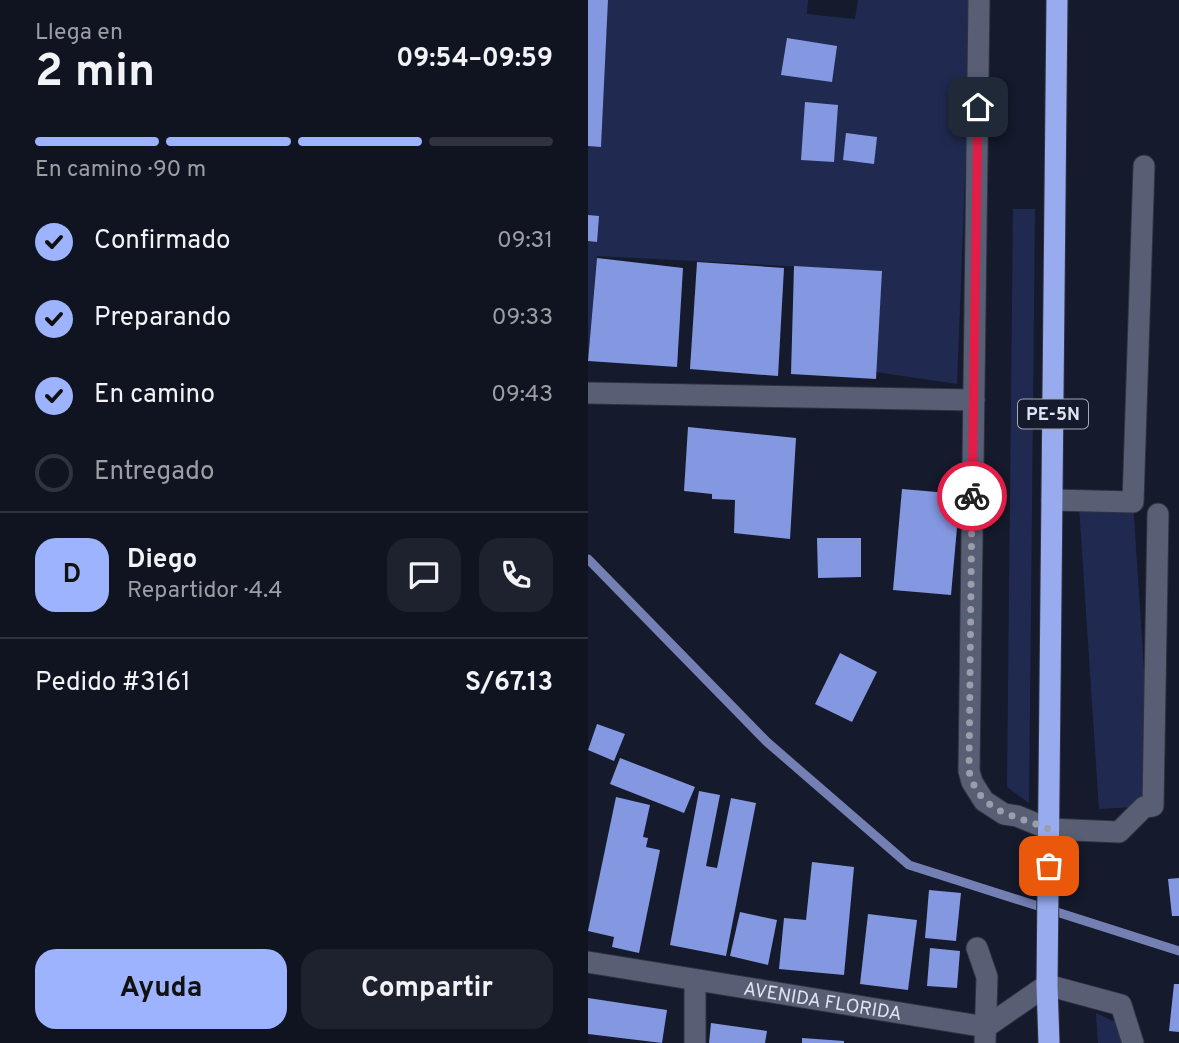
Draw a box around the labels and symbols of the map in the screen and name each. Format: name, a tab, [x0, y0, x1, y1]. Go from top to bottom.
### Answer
pin	[948, 77, 1008, 137]
road number: PE-5N	[1018, 400, 1088, 428]
courier	[937, 461, 1007, 531]
pin	[1019, 836, 1079, 896]
street label: AVENIDA FLORIDA	[742, 978, 903, 1027]

